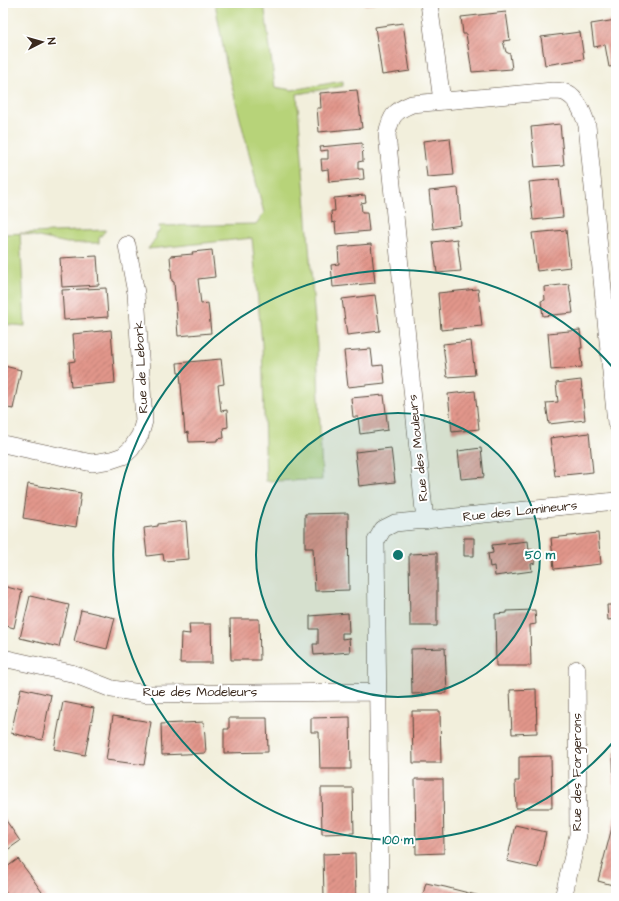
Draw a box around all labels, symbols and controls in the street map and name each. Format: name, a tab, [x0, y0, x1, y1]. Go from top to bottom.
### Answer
north arrow	[22, 22, 62, 62]
text: N	[44, 37, 59, 45]
street label: Rue de Lebork	[130, 320, 152, 414]
street label: Rue des Mouleurs	[403, 393, 433, 502]
street label: Rue des Lamineurs	[462, 496, 579, 526]
text: 50 m	[525, 547, 556, 564]
centre of rings	[391, 548, 405, 562]
street label: Rue des Modeleurs	[143, 683, 258, 701]
street label: Rue des Forgerons	[568, 712, 587, 831]
text: 100 m	[383, 832, 414, 849]

